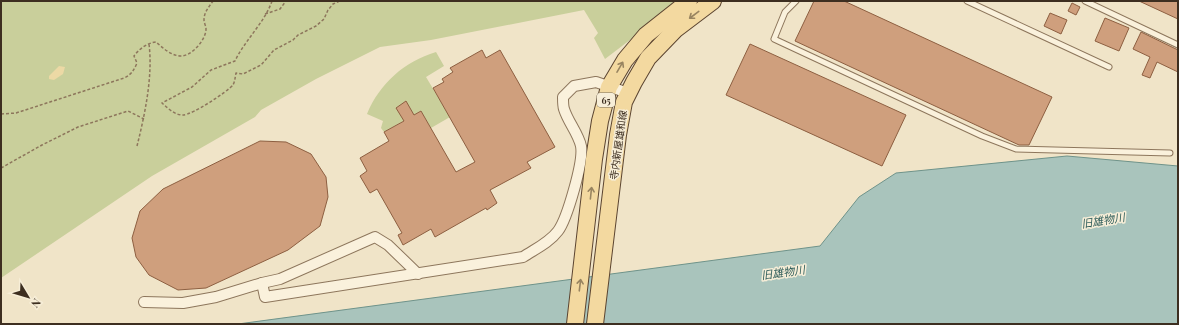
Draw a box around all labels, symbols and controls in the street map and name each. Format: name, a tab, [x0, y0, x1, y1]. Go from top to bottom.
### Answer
one-way arrow	[689, 11, 700, 19]
one-way arrow	[616, 62, 624, 73]
road number: 65	[597, 93, 615, 107]
street label: 寺内新屋雄和線	[606, 109, 630, 181]
one-way arrow	[587, 187, 594, 200]
water label: 旧雄物川	[1080, 209, 1127, 231]
water label: 旧雄物川	[760, 261, 807, 282]
north arrow	[8, 277, 48, 317]
one-way arrow	[576, 279, 584, 292]
text: N	[28, 296, 45, 311]

